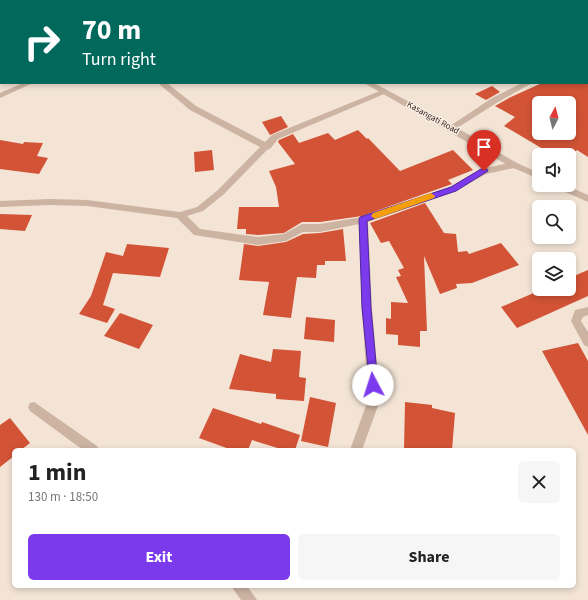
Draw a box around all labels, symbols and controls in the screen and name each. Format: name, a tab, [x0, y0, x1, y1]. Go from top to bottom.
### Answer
text: 70 m	[82, 10, 141, 50]
icon: right	[16, 16, 68, 68]
text: Turn right	[82, 47, 156, 72]
north arrow	[532, 96, 576, 140]
map controls	[532, 96, 576, 296]
street label: Kasangati Road	[404, 98, 462, 138]
pin	[467, 130, 501, 171]
icon: arrive	[473, 136, 495, 158]
button: sound	[532, 148, 576, 192]
button: search	[532, 200, 576, 244]
button: layers	[532, 252, 576, 296]
position arrow	[352, 364, 394, 406]
text: 1 min	[28, 455, 86, 490]
button: close	[518, 461, 560, 503]
text: 130 m · 18:50	[28, 488, 98, 506]
button: Exit	[28, 534, 290, 580]
button: Share	[298, 534, 560, 580]

